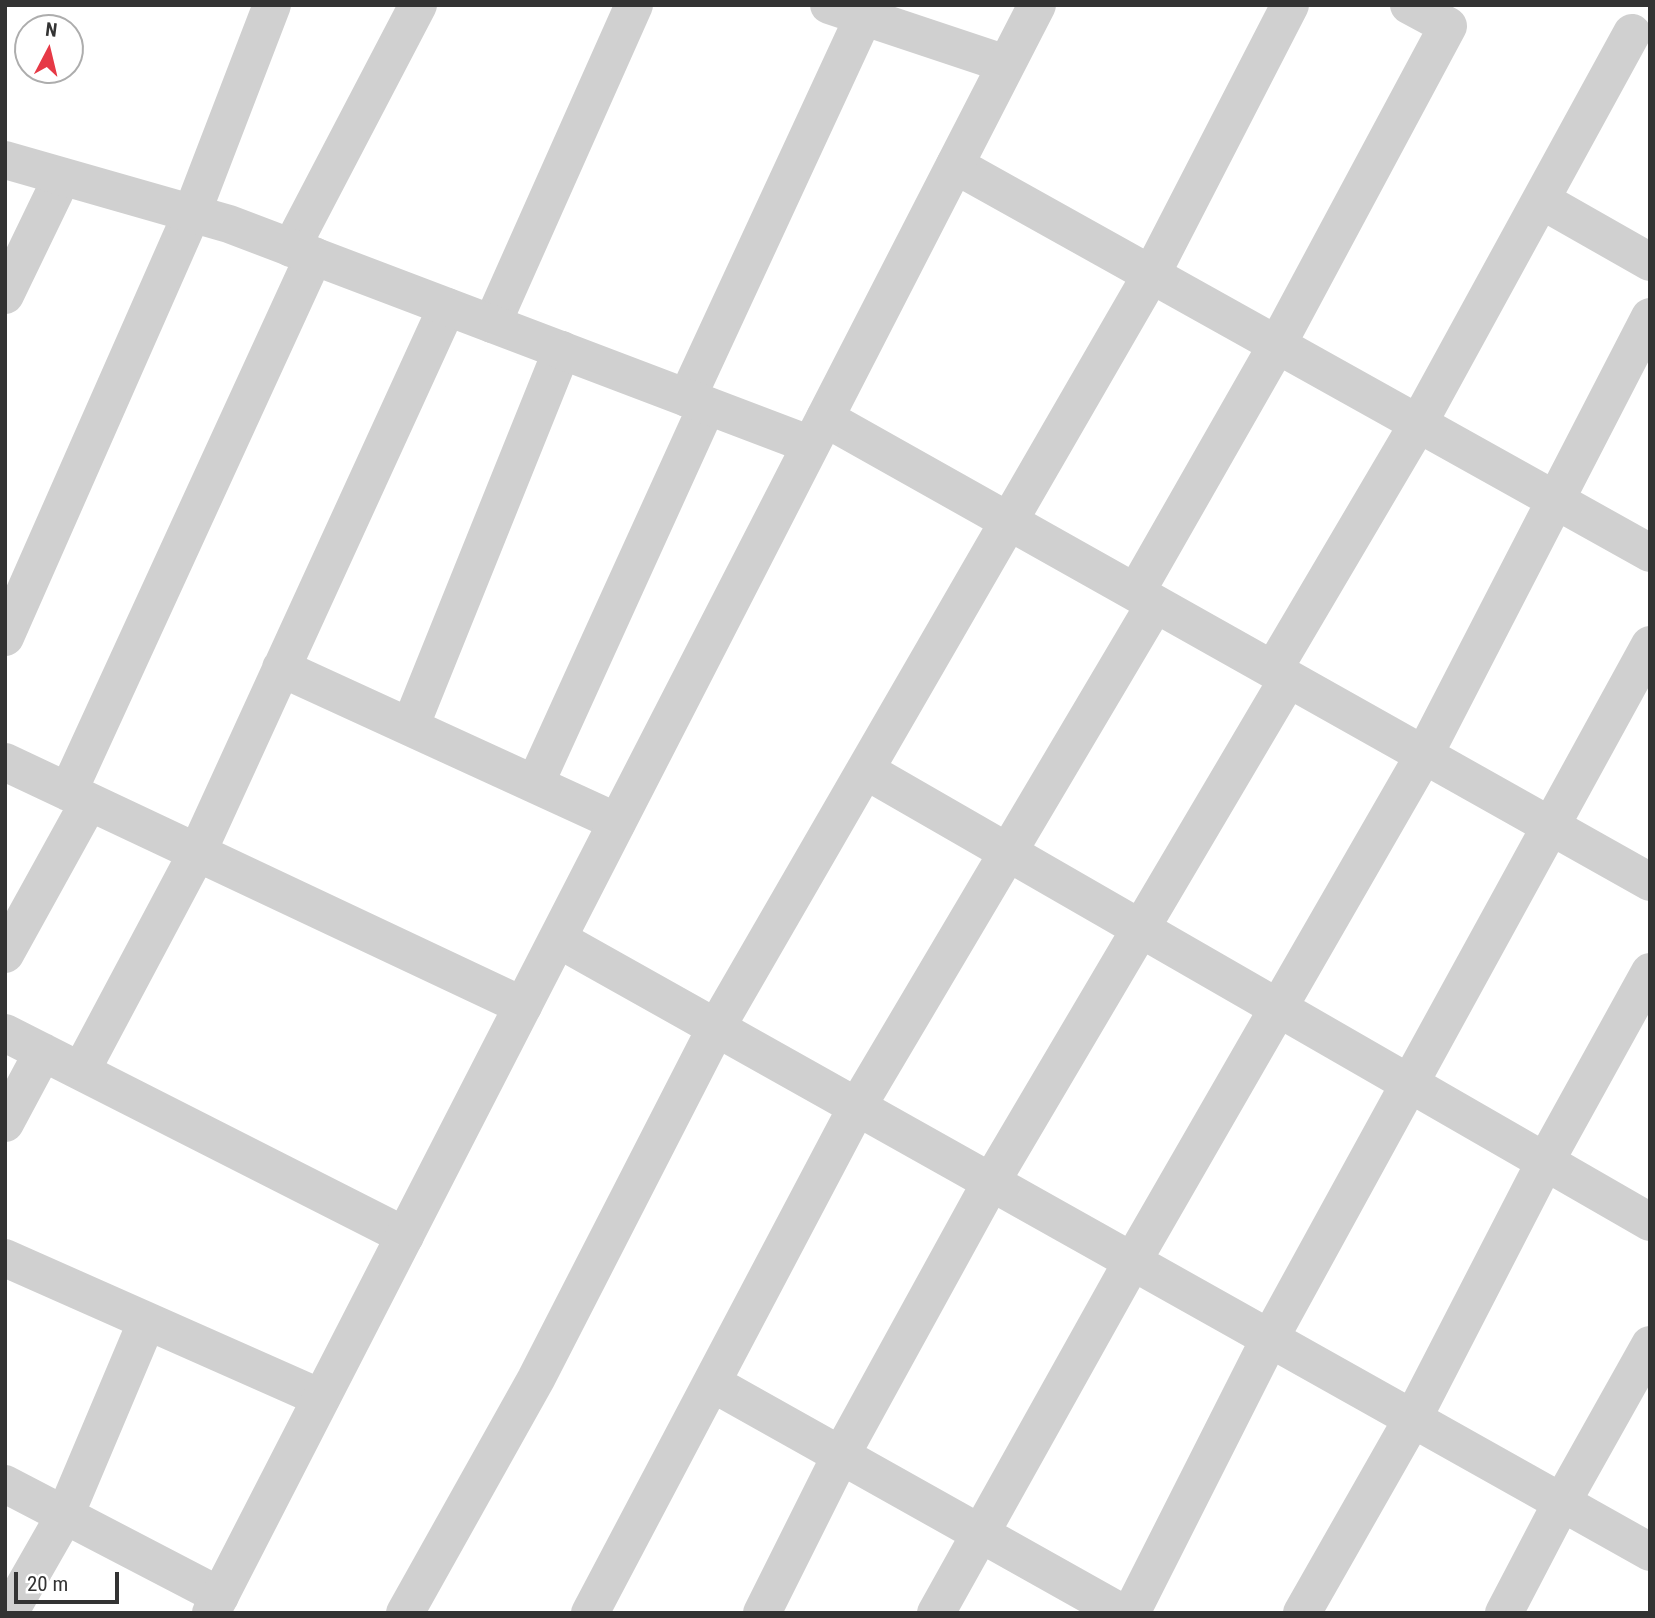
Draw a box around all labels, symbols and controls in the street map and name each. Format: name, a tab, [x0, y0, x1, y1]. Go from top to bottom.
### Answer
north arrow	[14, 14, 84, 84]
text: N	[44, 18, 59, 42]
scale bar	[18, 1558, 122, 1602]
text: 20 m	[27, 1572, 68, 1596]

